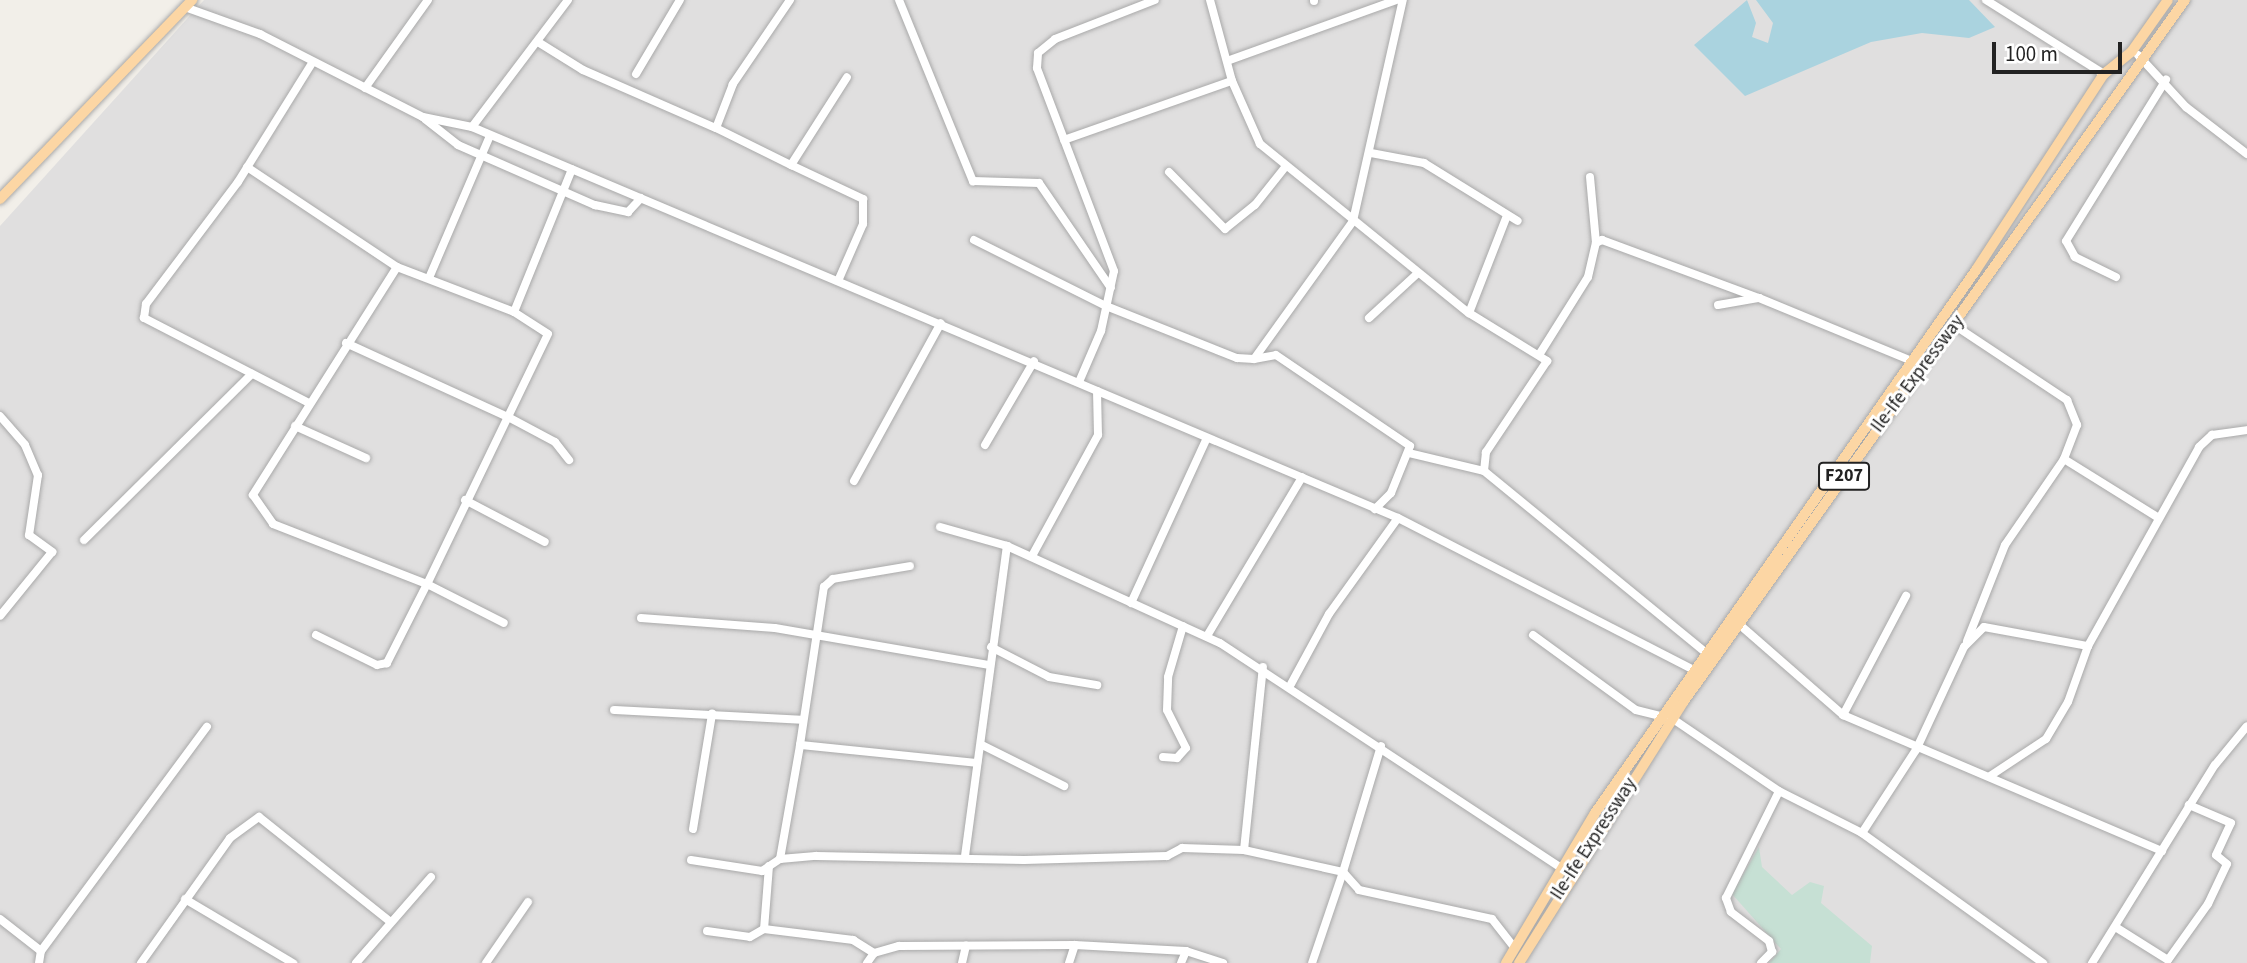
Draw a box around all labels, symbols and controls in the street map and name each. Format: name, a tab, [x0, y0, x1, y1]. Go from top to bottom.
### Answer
scale bar	[1995, 28, 2124, 72]
text: 100 m	[2005, 39, 2058, 69]
street label: Ile-Ife Expressway	[1866, 311, 1970, 437]
road number: F207	[1818, 462, 1870, 490]
street label: Ile-Ife Expressway	[1546, 774, 1642, 904]

